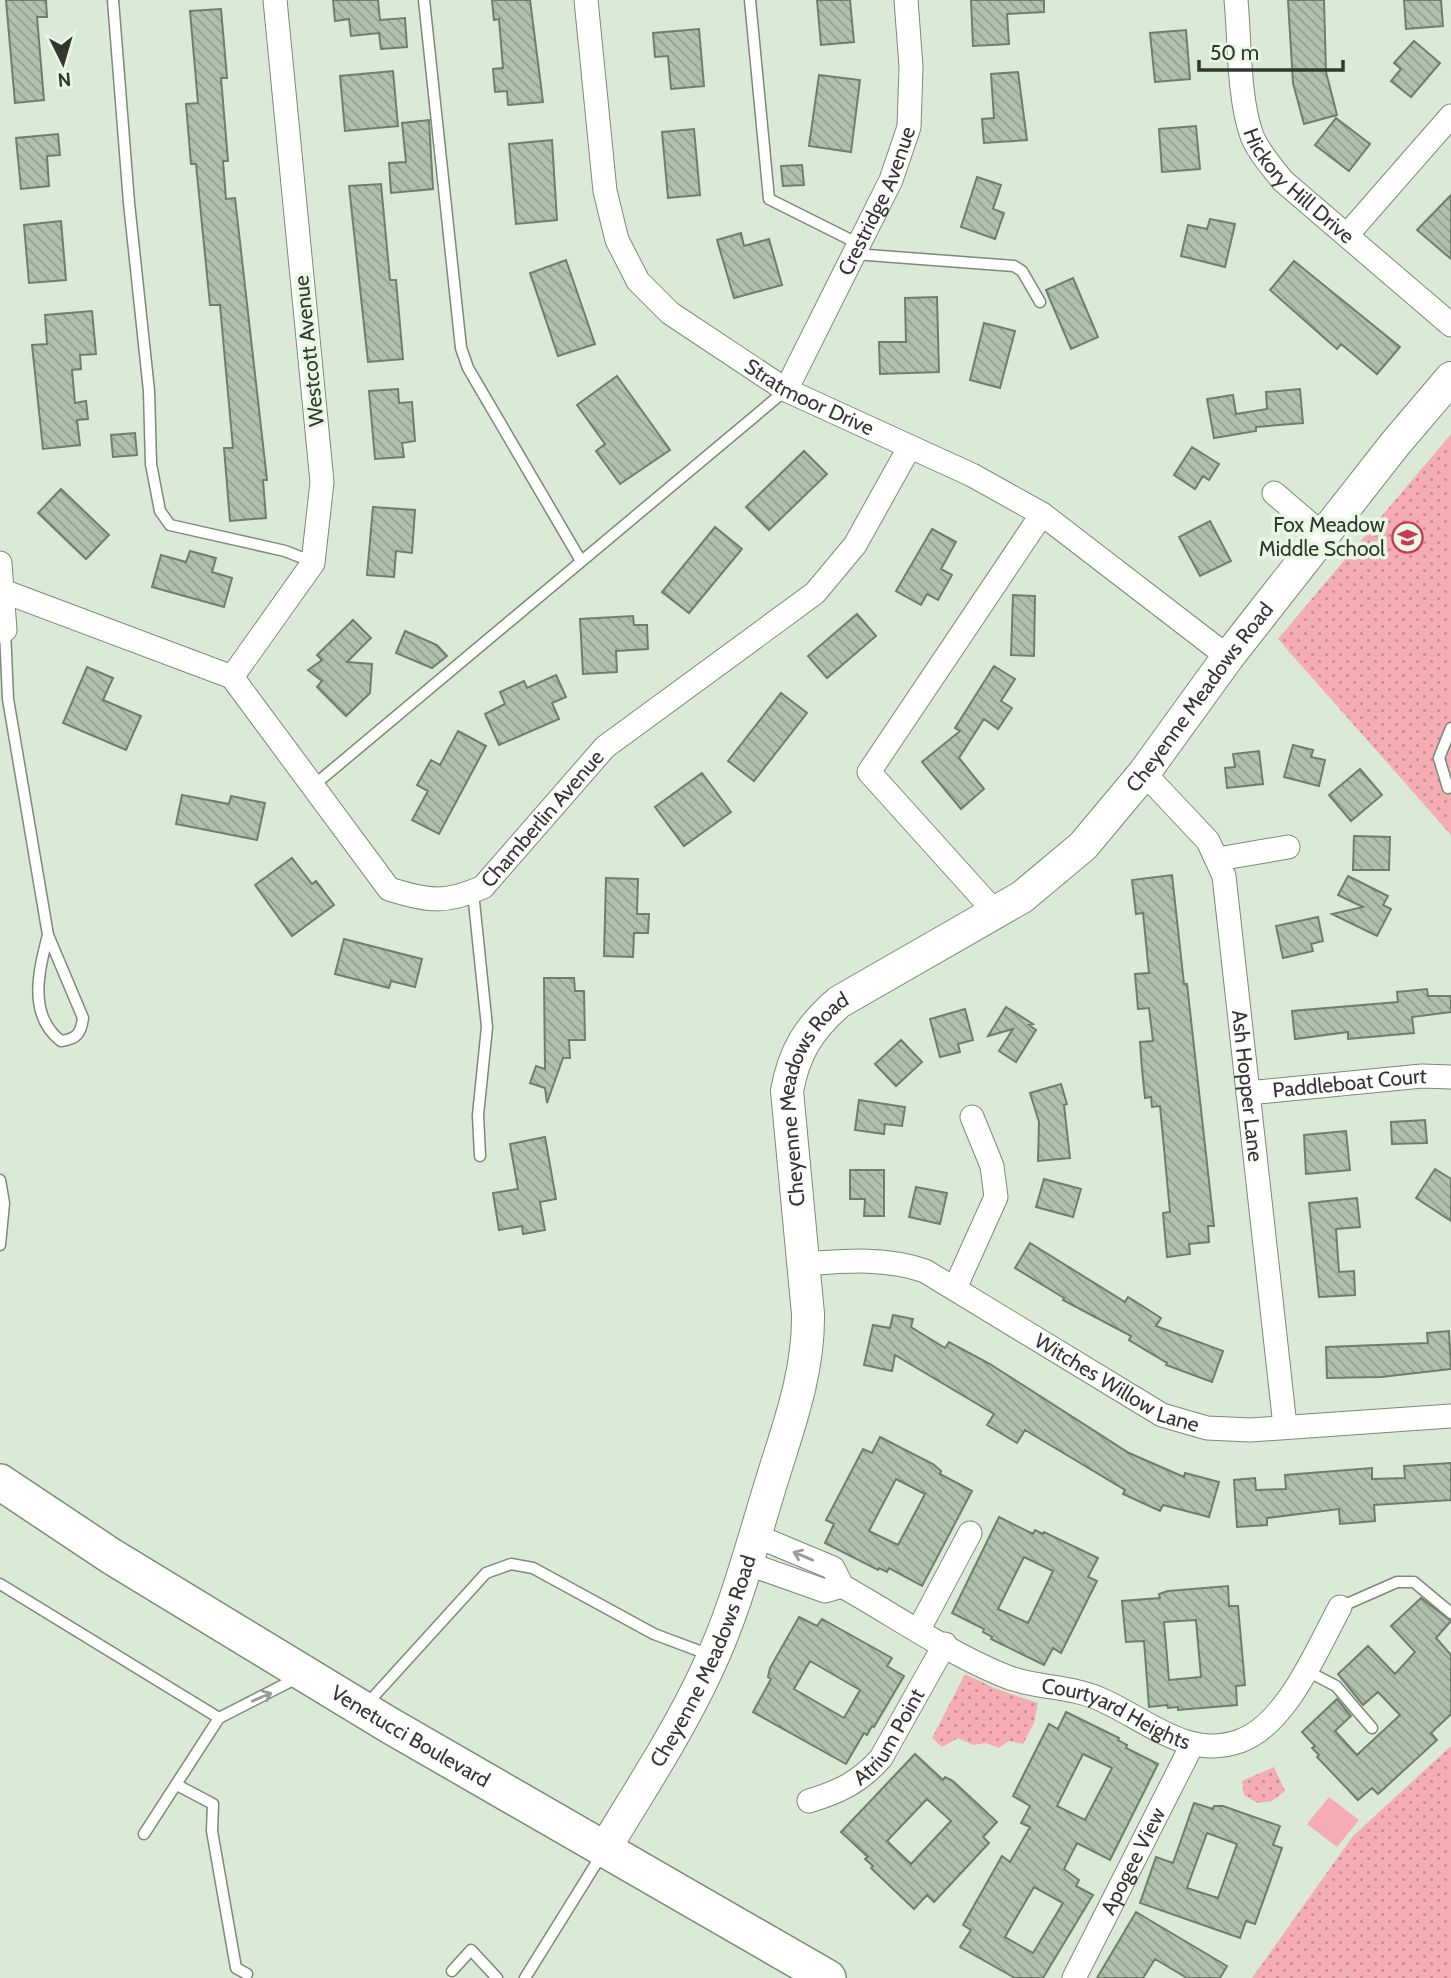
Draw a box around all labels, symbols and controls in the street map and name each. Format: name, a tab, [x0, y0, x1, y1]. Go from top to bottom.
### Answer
north arrow	[28, 28, 98, 98]
scale bar	[1199, 28, 1342, 72]
text: 50 m	[1210, 40, 1259, 65]
text: N	[57, 67, 72, 91]
street label: Crestridge Avenue	[832, 123, 920, 280]
street label: Hickory Hill Drive	[1238, 125, 1360, 249]
street label: Westcott Avenue	[288, 274, 329, 428]
street label: Stratmoor Drive	[740, 353, 878, 441]
place label: Fox Meadow Middle School	[1259, 512, 1385, 561]
school or university icon: Fox Meadow Middle School	[1391, 520, 1425, 554]
street label: Cheyenne Meadows Road	[1121, 597, 1278, 797]
street label: Chamberlin Avenue	[475, 744, 609, 892]
street label: Cheyenne Meadows Road	[773, 986, 853, 1208]
street label: Ash Hopper Lane	[1227, 1009, 1269, 1163]
street label: Paddleboat Court	[1271, 1063, 1427, 1103]
street label: Witches Willow Lane	[1030, 1328, 1202, 1437]
one-way arrow	[792, 1548, 814, 1561]
street label: Cheyenne Meadows Road	[644, 1552, 761, 1771]
street label: Courtyard Heights	[1040, 1673, 1193, 1754]
street label: Venetucci Boulevard	[327, 1680, 495, 1792]
street label: Atrium Point	[848, 1684, 929, 1790]
one-way arrow	[251, 1690, 273, 1703]
street label: Apogee View	[1095, 1803, 1170, 1919]

